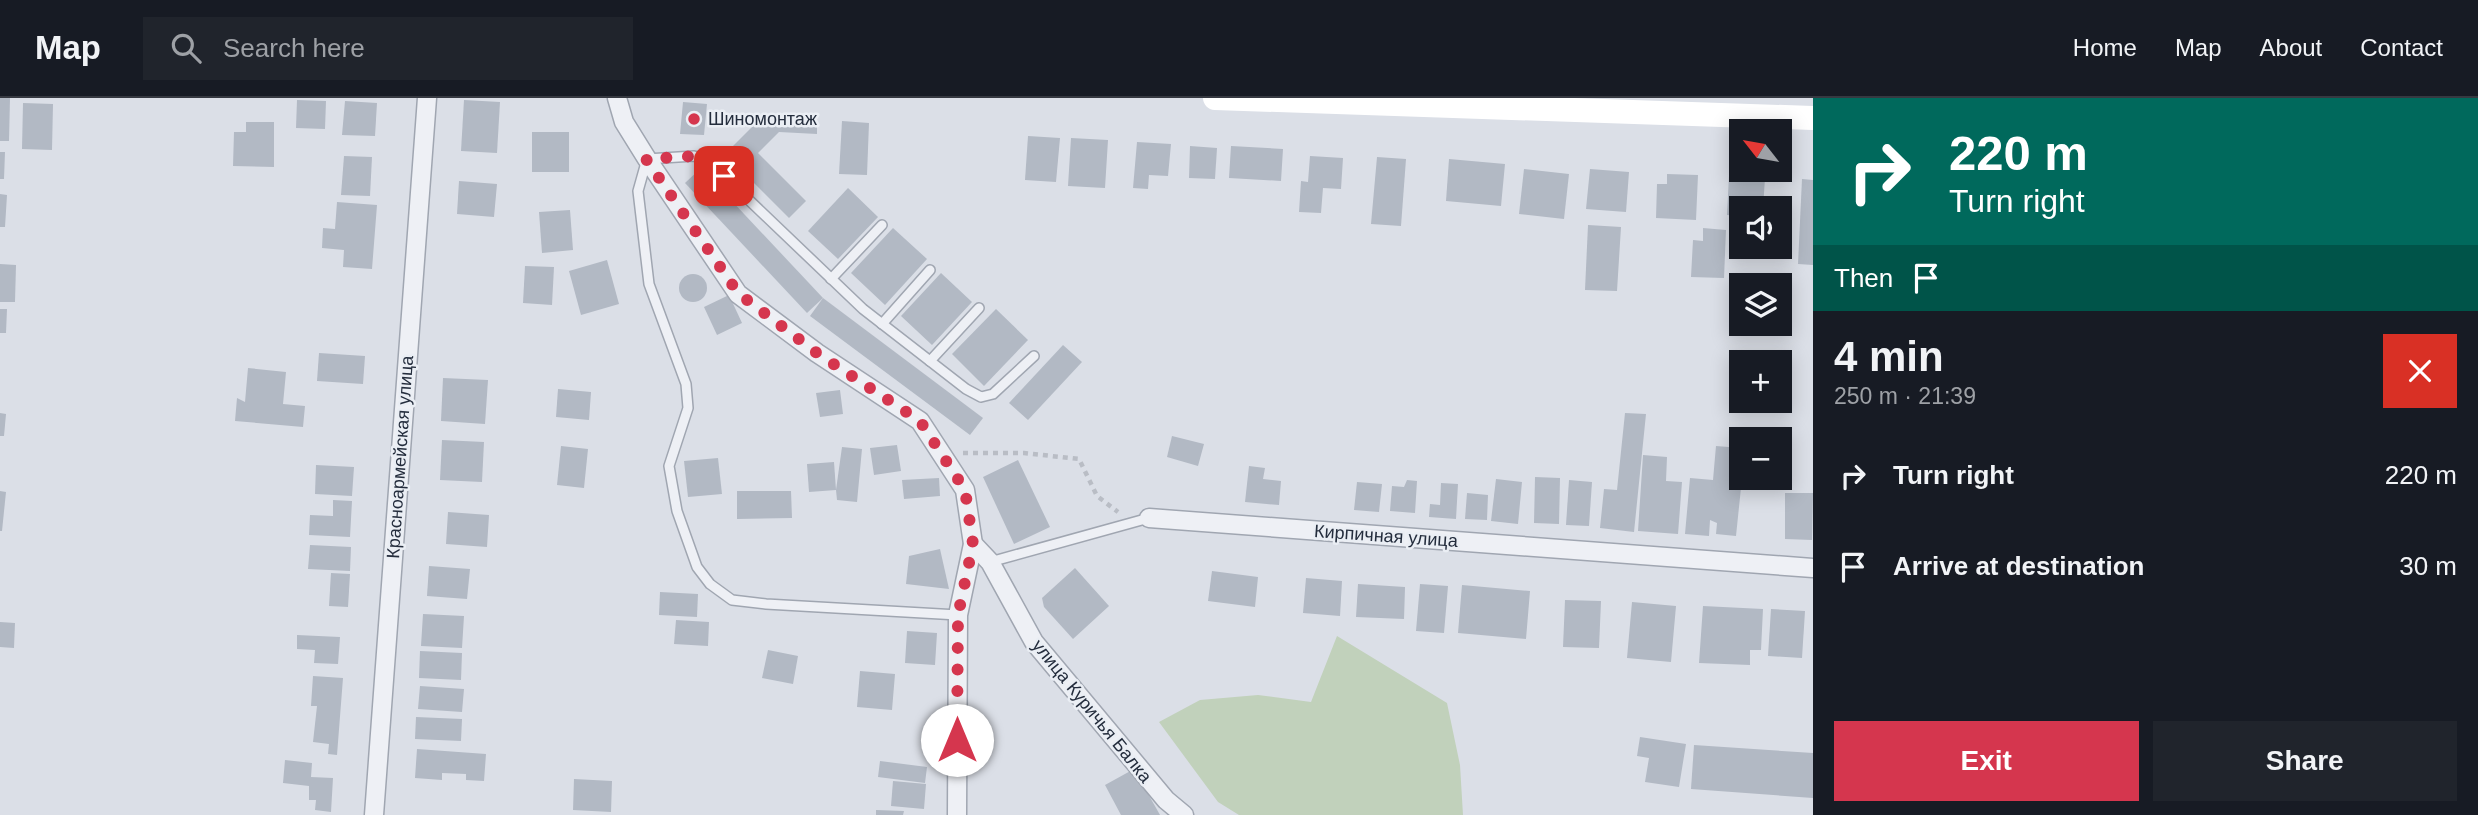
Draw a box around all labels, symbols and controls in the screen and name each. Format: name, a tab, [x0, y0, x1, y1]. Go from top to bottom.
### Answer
search box	[143, 17, 633, 80]
text: Map	[35, 29, 101, 66]
icon: search	[167, 29, 205, 67]
text: Search here	[223, 33, 365, 63]
text: Home	[2073, 34, 2137, 61]
text: Map	[2175, 34, 2222, 61]
text: About	[2260, 34, 2322, 61]
text: Contact	[2360, 34, 2443, 61]
place label: Шиномонтаж	[708, 109, 817, 129]
marker: Шиномонтаж	[686, 111, 702, 127]
north arrow	[1729, 119, 1792, 182]
map controls	[1729, 119, 1792, 490]
icon: right	[1834, 126, 1925, 217]
text: 220 m	[1949, 126, 2088, 180]
pin	[694, 146, 754, 206]
icon: arrive	[705, 157, 743, 195]
text: Turn right	[1949, 183, 2085, 219]
button: sound	[1729, 196, 1792, 259]
icon: arrive	[1907, 259, 1945, 297]
text: Then	[1834, 263, 1893, 293]
button: layers	[1729, 273, 1792, 336]
text: 4 min	[1834, 333, 1944, 380]
button: close	[2383, 334, 2457, 408]
button: +	[1729, 350, 1792, 413]
street label: Красноармейская улица	[383, 354, 417, 559]
text: 250 m · 21:39	[1834, 383, 1976, 409]
button: −	[1729, 427, 1792, 490]
icon: right	[1834, 457, 1872, 495]
text: Turn right	[1893, 460, 2014, 490]
text: 220 m	[2385, 460, 2457, 490]
street label: Кирпичная улица	[1314, 521, 1459, 551]
icon: arrive	[1834, 548, 1872, 586]
text: Arrive at destination	[1893, 551, 2144, 581]
text: 30 m	[2399, 551, 2457, 581]
street label: улица Куричья Балка	[1028, 636, 1156, 787]
position arrow	[920, 703, 994, 777]
button: Exit	[1834, 721, 2139, 801]
button: Share	[2153, 721, 2457, 801]

